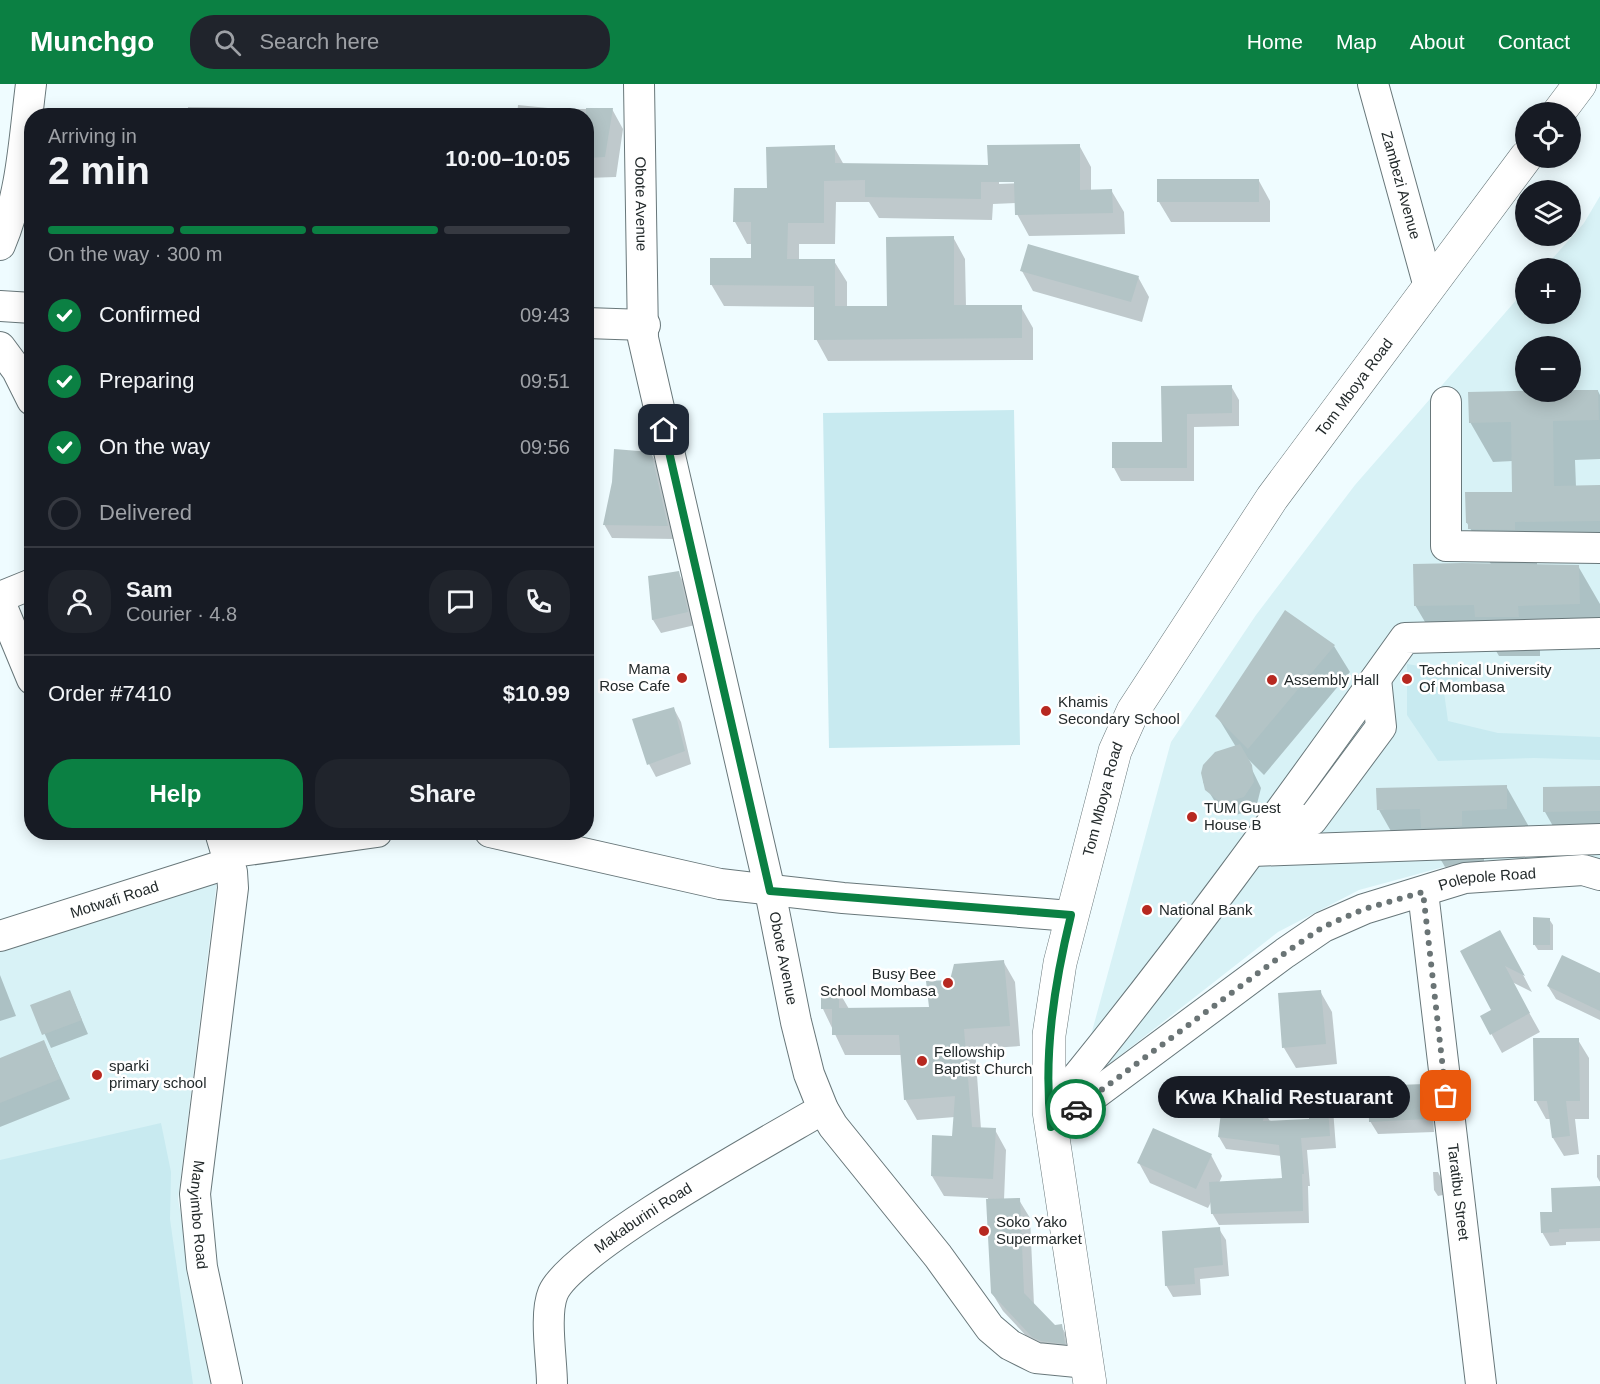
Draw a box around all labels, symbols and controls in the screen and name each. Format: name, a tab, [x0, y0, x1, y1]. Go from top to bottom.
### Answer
search box	[190, 15, 610, 69]
text: Munchgo	[30, 26, 154, 57]
icon: search	[211, 26, 244, 59]
text: Search here	[259, 29, 379, 54]
text: Home	[1247, 30, 1303, 53]
text: Map	[1336, 30, 1377, 53]
text: About	[1410, 30, 1465, 53]
text: Contact	[1498, 30, 1570, 53]
map controls	[1515, 102, 1581, 402]
button: locate	[1515, 102, 1581, 168]
text: Arriving in	[48, 125, 137, 147]
street label: Zambezi Avenue	[1378, 129, 1424, 241]
text: 10:00–10:05	[445, 146, 570, 171]
text: 2 min	[48, 149, 150, 192]
street label: Obote Avenue	[632, 156, 651, 252]
button: layers	[1515, 180, 1581, 246]
text: On the way · 300 m	[48, 243, 223, 265]
button: +	[1515, 258, 1581, 324]
icon: check	[48, 299, 81, 332]
text: Confirmed	[99, 302, 200, 327]
text: 09:43	[520, 304, 570, 326]
street label: Tom Mboya Road	[1312, 335, 1396, 439]
button: −	[1515, 336, 1581, 402]
icon: check	[48, 365, 81, 398]
text: Preparing	[99, 368, 194, 393]
text: 09:51	[520, 370, 570, 392]
pin	[638, 404, 689, 455]
icon: home	[647, 413, 680, 446]
icon: check	[48, 431, 81, 464]
text: On the way	[99, 434, 210, 459]
text: 09:56	[520, 436, 570, 458]
text: Delivered	[99, 500, 192, 525]
button: person	[48, 570, 111, 633]
button: chat	[429, 570, 492, 633]
button: phone	[507, 570, 570, 633]
text: Sam	[126, 577, 172, 602]
text: Courier · 4.8	[126, 603, 237, 625]
place label: Mama Rose Cafe	[599, 660, 671, 694]
place label: Technical University Of Mombasa	[1419, 661, 1552, 695]
marker: Mama Rose Cafe	[675, 671, 689, 685]
place label: Assembly Hall	[1284, 671, 1379, 688]
marker: Technical University Of Mombasa	[1400, 672, 1414, 686]
marker: Assembly Hall	[1265, 673, 1279, 687]
text: Order #7410	[48, 681, 172, 706]
text: $10.99	[503, 681, 570, 706]
place label: Khamis Secondary School	[1058, 693, 1180, 727]
marker: Khamis Secondary School	[1039, 704, 1053, 718]
street label: Tom Mboya Road	[1079, 739, 1126, 858]
button: Help	[48, 759, 303, 828]
button: Share	[315, 759, 570, 828]
place label: TUM Guest House B	[1204, 799, 1282, 833]
marker: TUM Guest House B	[1185, 810, 1199, 824]
street label: Polepole Road	[1436, 864, 1537, 894]
street label: Motwafi Road	[68, 877, 161, 921]
place label: National Bank	[1159, 901, 1253, 918]
marker: National Bank	[1140, 903, 1154, 917]
street label: Obote Avenue	[766, 910, 801, 1006]
place label: Busy Bee School Mombasa	[820, 965, 937, 999]
marker: Busy Bee School Mombasa	[941, 976, 955, 990]
place label: Fellowship Baptist Church	[934, 1043, 1032, 1077]
marker: Fellowship Baptist Church	[915, 1054, 929, 1068]
place label: sparki primary school	[109, 1057, 207, 1091]
marker: sparki primary school	[90, 1068, 104, 1082]
pin	[1420, 1070, 1471, 1121]
callout: Kwa Khalid Restuarant	[1158, 1075, 1410, 1117]
courier	[1046, 1079, 1106, 1139]
icon: bag	[1429, 1079, 1462, 1112]
text: Kwa Khalid Restuarant	[1175, 1086, 1393, 1108]
icon: car	[1060, 1093, 1093, 1126]
street label: Taratibu Street	[1445, 1142, 1473, 1242]
street label: Manyimbo Road	[187, 1159, 211, 1270]
street label: Makaburini Road	[591, 1179, 695, 1256]
place label: Soko Yako Supermarket	[996, 1213, 1083, 1247]
marker: Soko Yako Supermarket	[977, 1224, 991, 1238]

